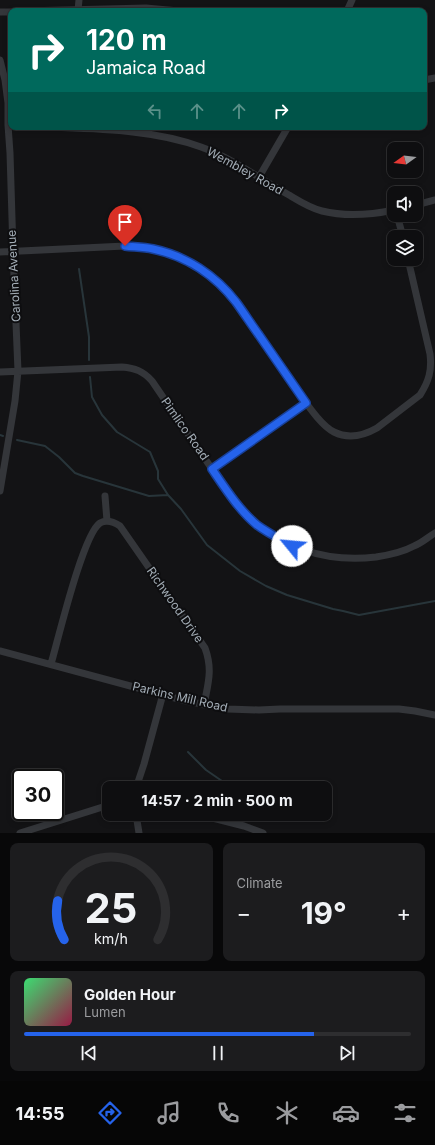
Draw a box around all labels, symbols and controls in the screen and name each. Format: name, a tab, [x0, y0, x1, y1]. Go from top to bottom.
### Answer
text: 120 m	[86, 23, 167, 57]
icon: right	[20, 24, 72, 76]
text: Jamaica Road	[86, 57, 206, 78]
icon: left	[144, 100, 166, 122]
icon: ahead	[186, 100, 208, 122]
icon: ahead	[228, 100, 250, 122]
icon: right	[270, 100, 292, 122]
north arrow	[387, 142, 423, 178]
map controls	[387, 142, 423, 266]
street label: Wembley Road	[205, 143, 286, 198]
button: sound	[387, 186, 423, 222]
pin	[108, 205, 142, 246]
icon: arrive	[114, 211, 136, 233]
street label: Carolina Avenue	[4, 230, 23, 322]
button: layers	[387, 230, 423, 266]
street label: Pimlico Road	[158, 394, 213, 463]
position arrow	[271, 525, 313, 567]
street label: Richwood Drive	[144, 564, 207, 645]
street label: Parkins Mill Road	[131, 678, 229, 715]
speed limit sign: 30	[12, 769, 64, 821]
text: 14:57 · 2 min · 500 m	[141, 791, 293, 810]
text: Climate	[237, 875, 283, 891]
text: 25	[85, 883, 138, 933]
text: 19°	[301, 895, 347, 931]
text: −	[237, 900, 251, 926]
text: +	[396, 900, 411, 926]
text: km/h	[94, 930, 128, 947]
text: Golden Hour	[84, 985, 176, 1004]
text: Lumen	[84, 1004, 126, 1020]
icon: previous	[78, 1042, 100, 1064]
icon: pause	[207, 1042, 229, 1064]
icon: next	[336, 1042, 358, 1064]
icon: directions	[96, 1099, 124, 1127]
icon: music	[155, 1099, 183, 1127]
icon: phone	[214, 1099, 242, 1127]
icon: climate	[273, 1099, 301, 1127]
icon: car	[332, 1099, 360, 1127]
icon: filters	[391, 1099, 419, 1127]
text: 14:55	[16, 1103, 65, 1124]

